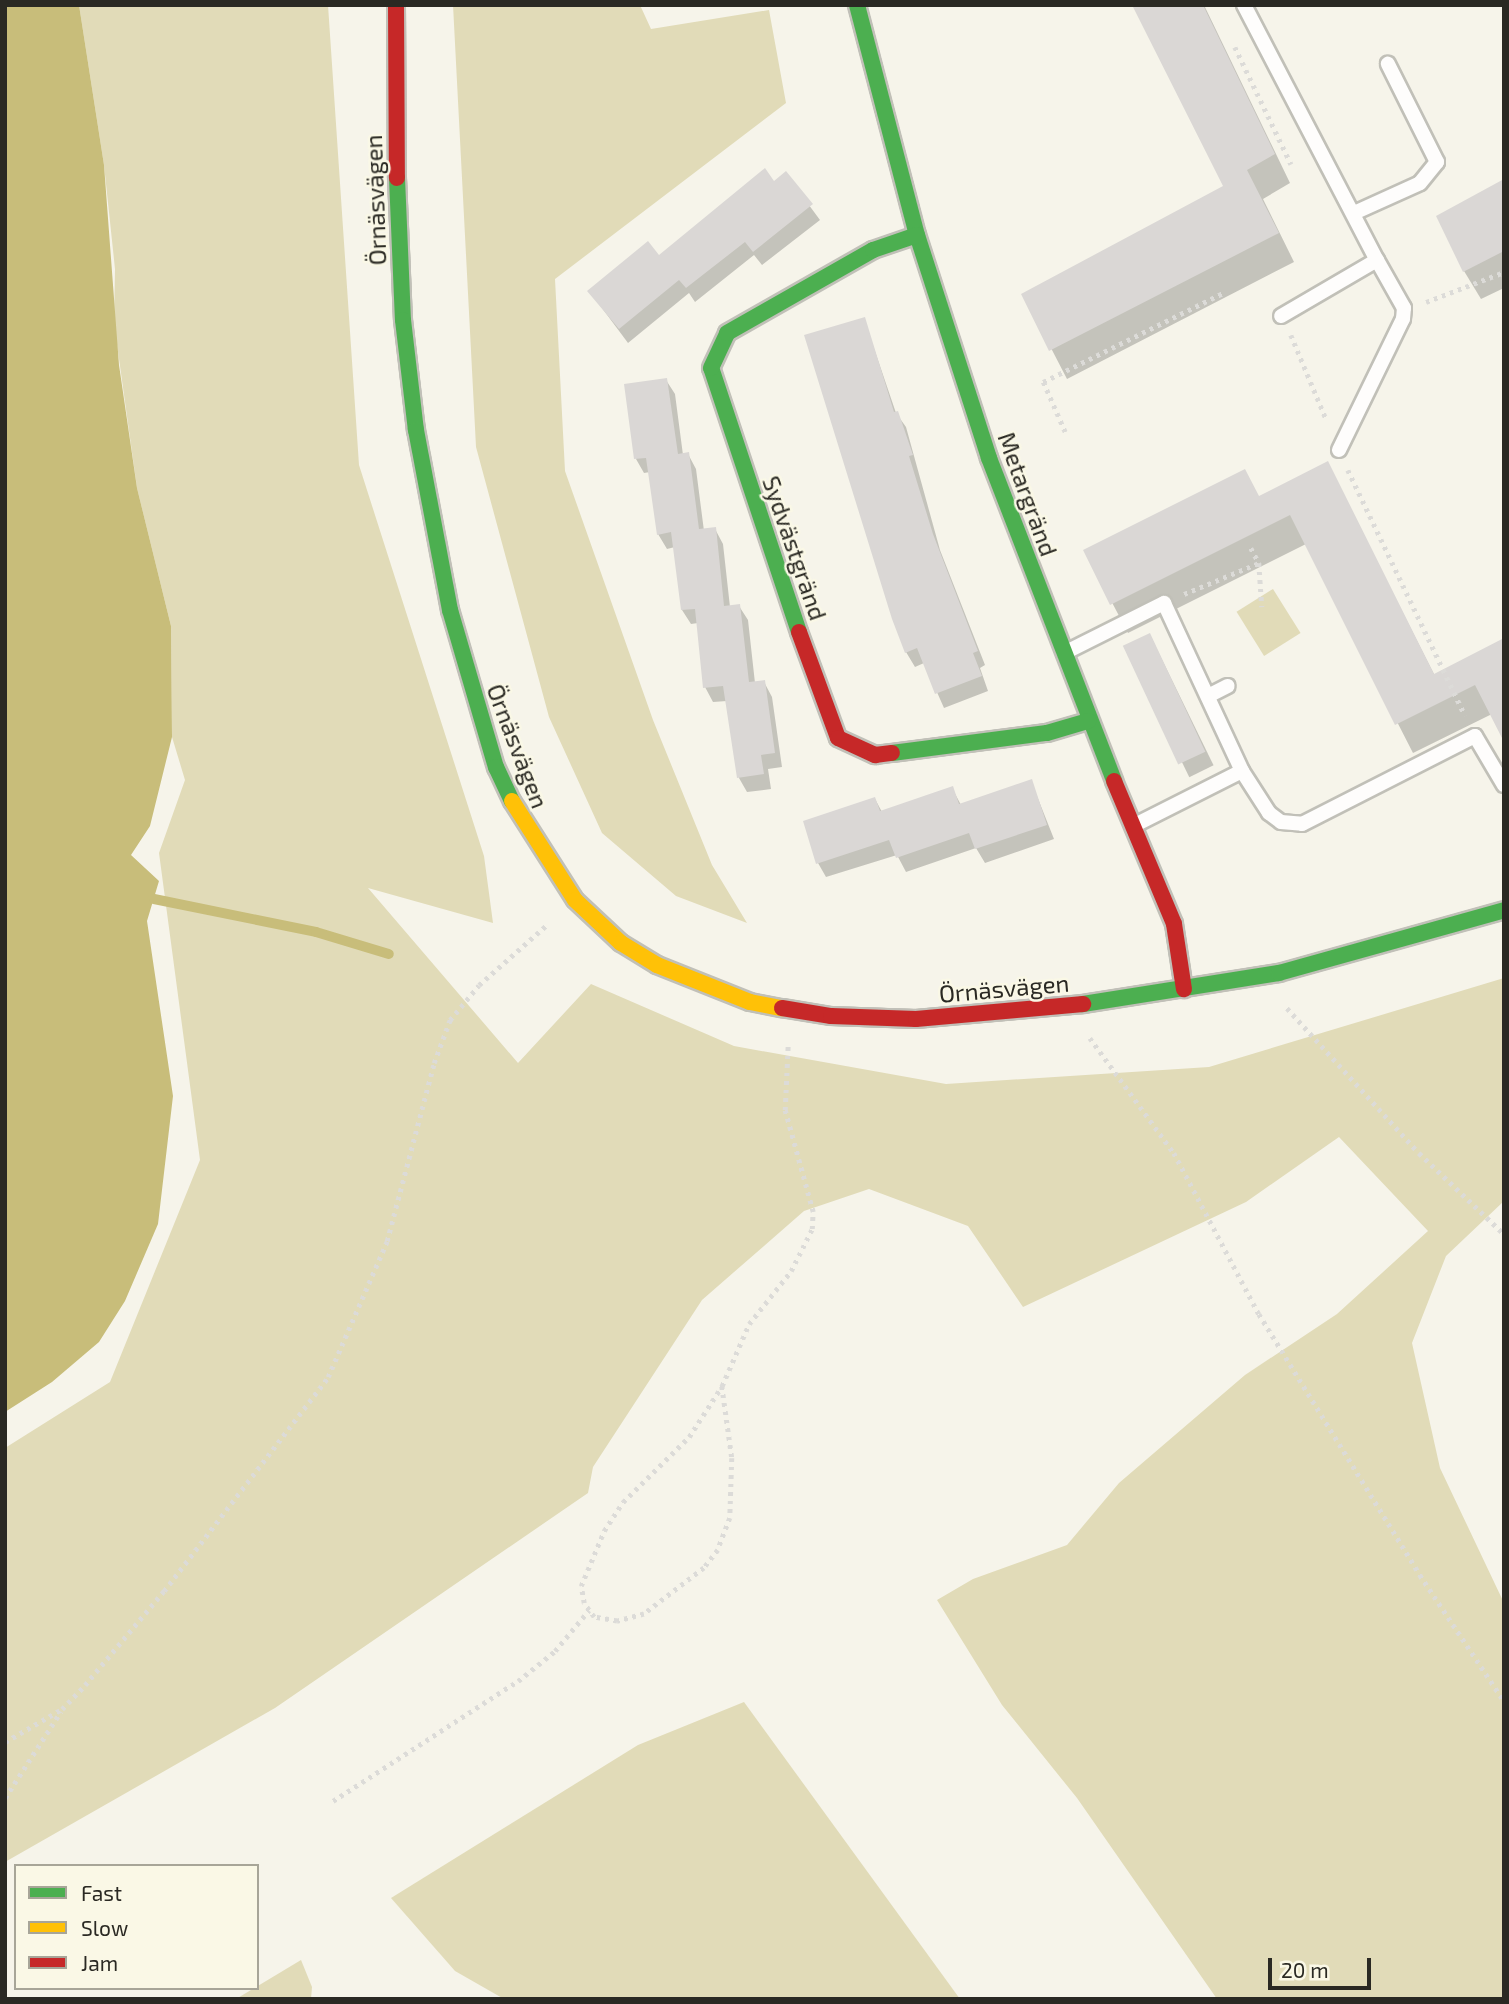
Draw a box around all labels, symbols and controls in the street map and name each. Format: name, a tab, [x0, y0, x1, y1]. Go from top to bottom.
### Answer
street label: Örnäsvägen	[358, 134, 392, 266]
street label: Metargränd	[992, 428, 1064, 560]
street label: Sydvästgränd	[757, 472, 833, 624]
street label: Örnäsvägen	[481, 680, 555, 812]
street label: Örnäsvägen	[938, 968, 1070, 1008]
legend	[14, 1864, 259, 1990]
text: Fast	[81, 1880, 122, 1905]
text: Slow	[81, 1915, 128, 1940]
scale bar	[1271, 1944, 1374, 1988]
text: Jam	[81, 1950, 118, 1975]
text: 20 m	[1281, 1957, 1329, 1982]

